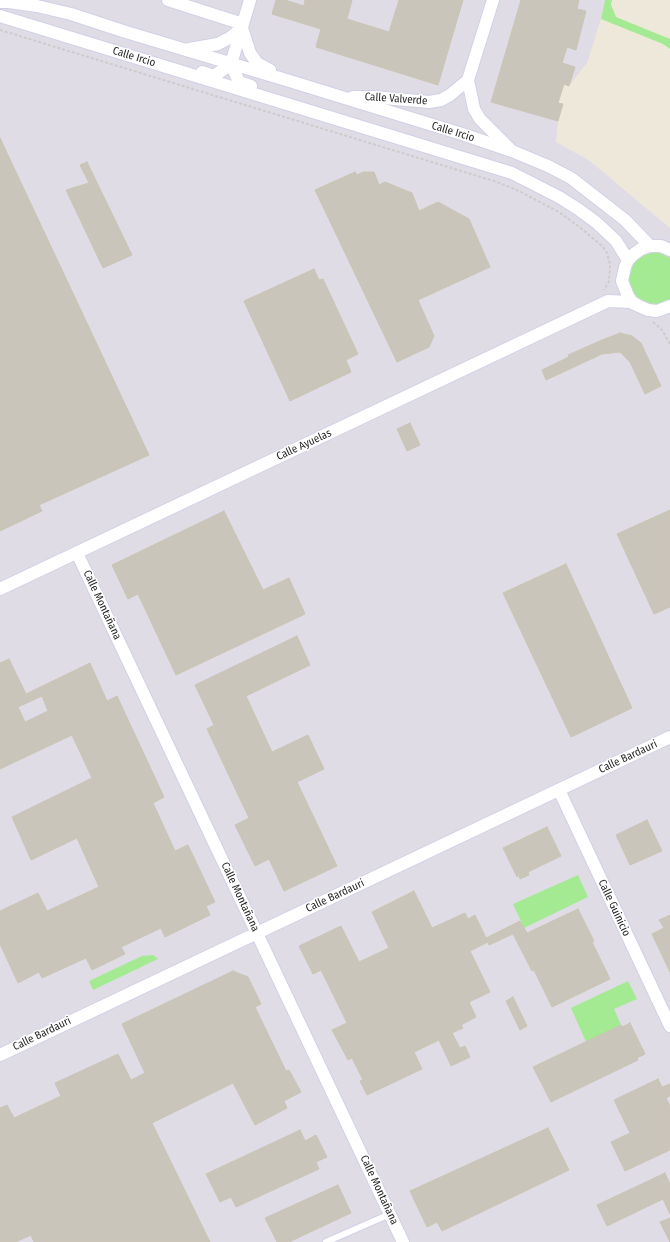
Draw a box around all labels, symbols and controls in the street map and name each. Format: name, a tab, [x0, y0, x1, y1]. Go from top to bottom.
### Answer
street label: Calle Ircio	[111, 44, 157, 70]
street label: Calle Valverde	[364, 90, 428, 108]
street label: Calle Ircio	[430, 119, 476, 145]
street label: Calle Ayuelas	[274, 426, 334, 464]
street label: Calle Montañana	[80, 568, 124, 642]
street label: Calle Bardauri	[597, 738, 659, 776]
street label: Calle Montañana	[218, 860, 262, 934]
street label: Calle Bardauri	[304, 877, 366, 915]
street label: Calle Guinicio	[595, 877, 633, 939]
street label: Calle Bardauri	[11, 1014, 73, 1054]
street label: Calle Montañana	[357, 1153, 401, 1227]

